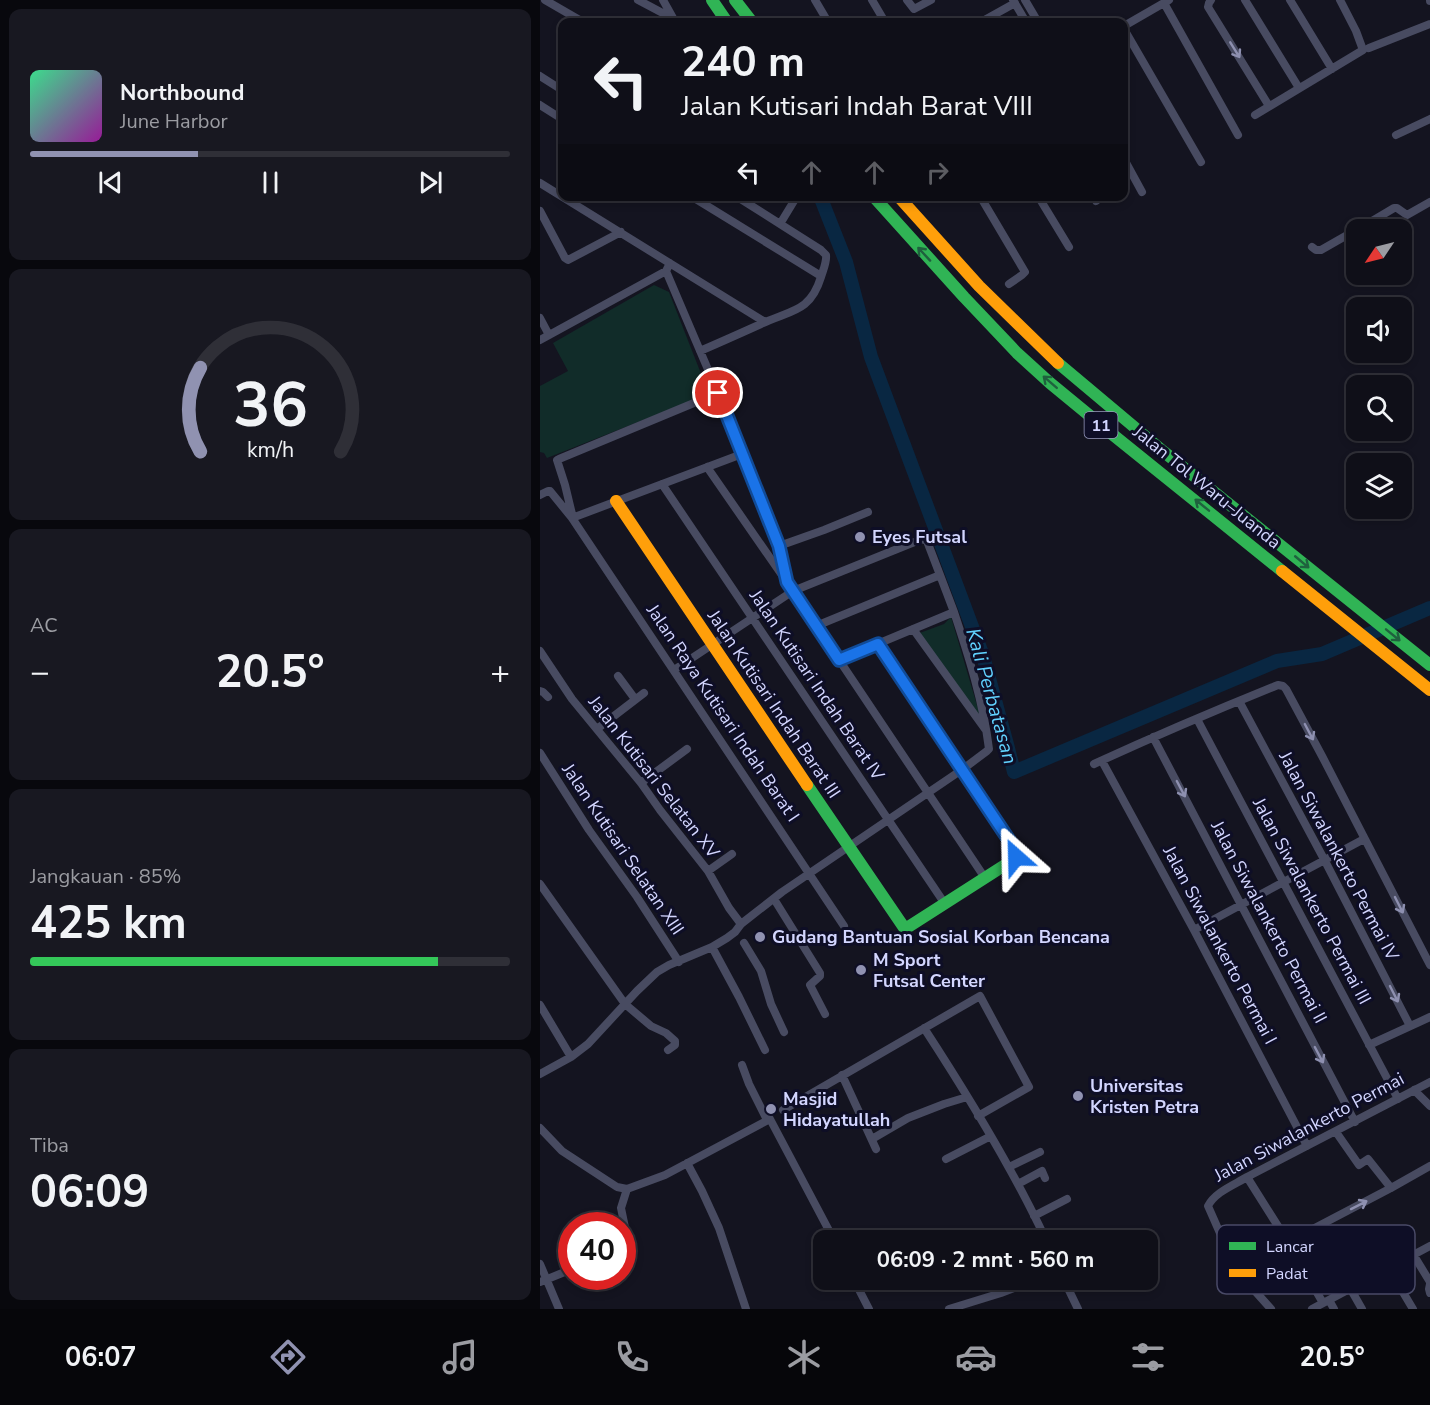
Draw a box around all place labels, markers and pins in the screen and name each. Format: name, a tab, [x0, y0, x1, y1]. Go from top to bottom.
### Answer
pin	[692, 367, 743, 418]
place label: Eyes Futsal	[872, 525, 967, 549]
marker: Eyes Futsal	[853, 530, 867, 544]
place label: Gudang Bantuan Sosial Korban Bencana	[772, 925, 1110, 949]
marker: Gudang Bantuan Sosial Korban Bencana	[753, 930, 767, 944]
place label: M Sport Futsal Center	[873, 948, 985, 993]
marker: M Sport Futsal Center	[854, 963, 868, 977]
place label: Universitas Kristen Petra	[1090, 1074, 1199, 1119]
place label: Masjid Hidayatullah	[783, 1087, 890, 1132]
marker: Universitas Kristen Petra	[1071, 1089, 1085, 1103]
marker: Masjid Hidayatullah	[764, 1102, 778, 1116]

